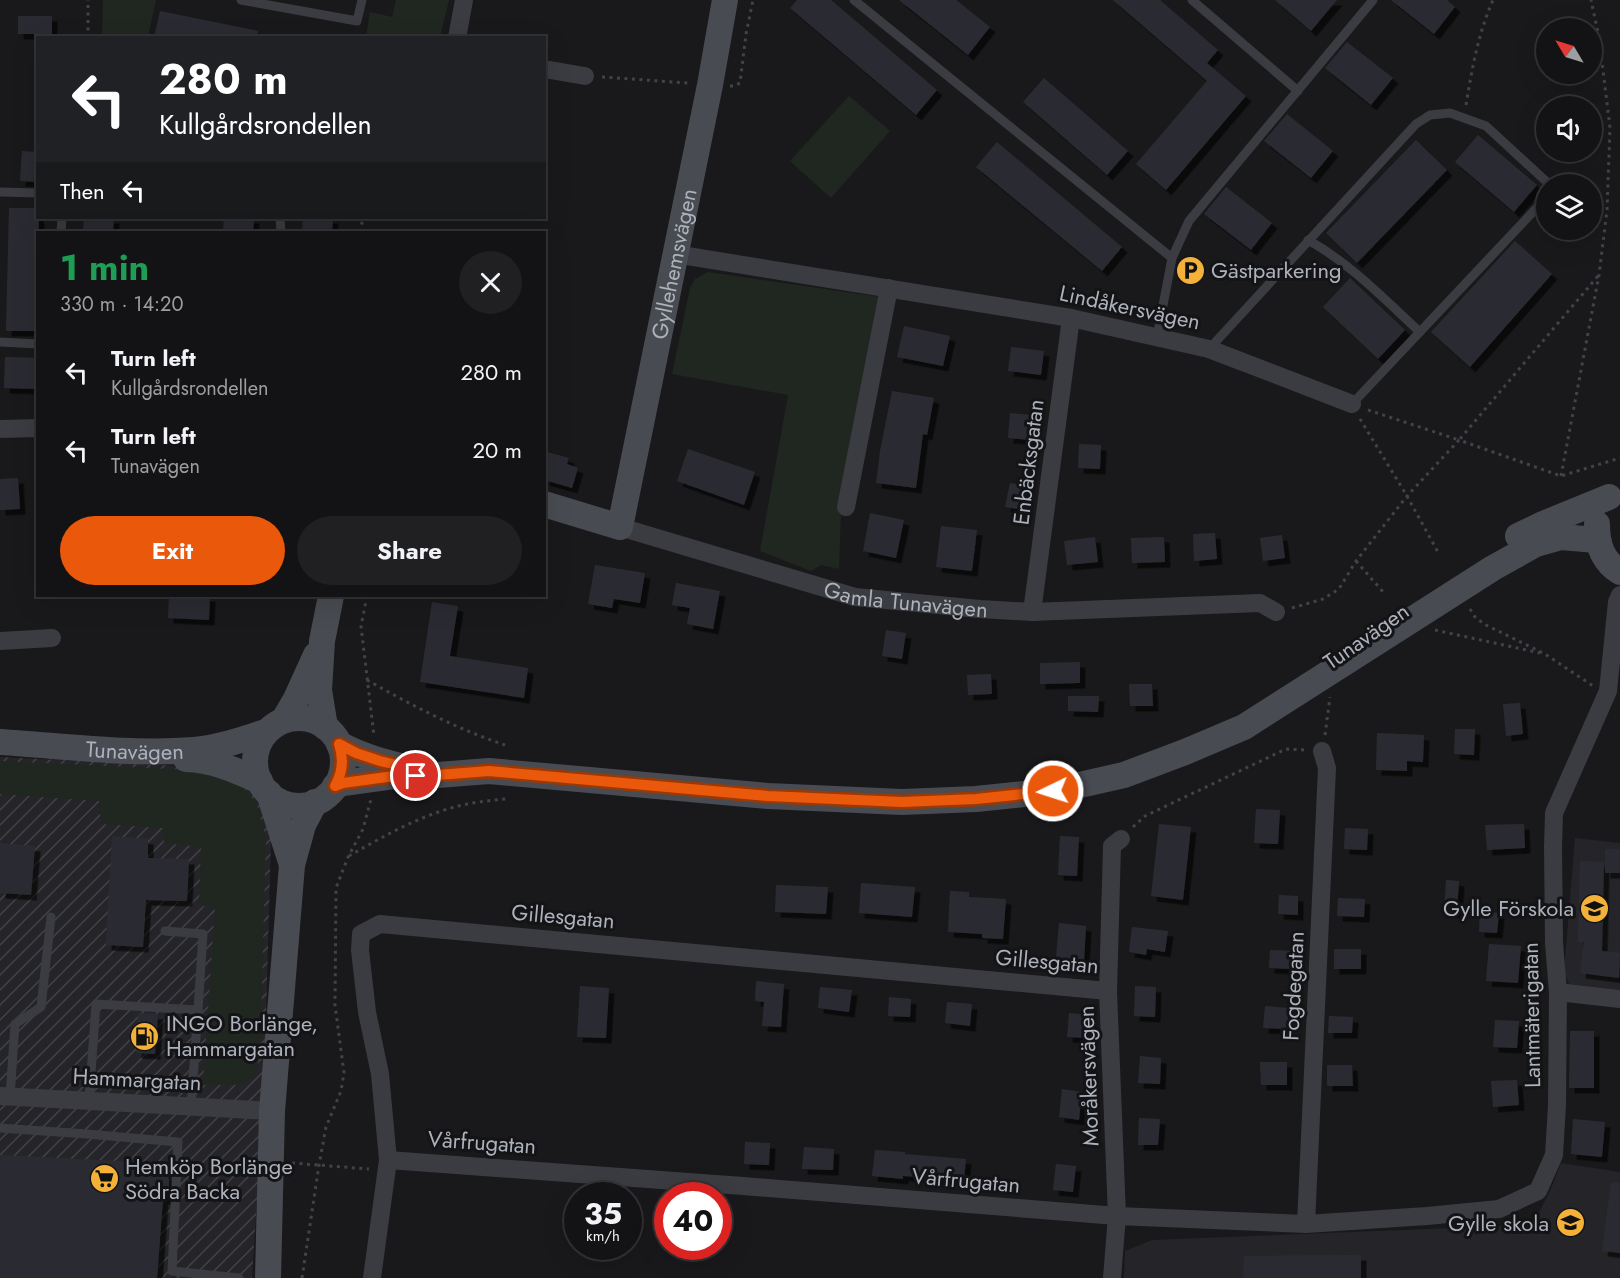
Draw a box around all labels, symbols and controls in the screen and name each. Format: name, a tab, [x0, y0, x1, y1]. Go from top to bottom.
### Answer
north arrow	[1536, 18, 1602, 84]
map controls	[1536, 18, 1602, 240]
text: 280 m	[159, 49, 288, 110]
icon: left	[60, 60, 138, 138]
button: sound	[1536, 96, 1602, 162]
text: Kullgårdsrondellen	[159, 105, 372, 144]
icon: left	[117, 174, 150, 207]
button: layers	[1536, 174, 1602, 240]
text: Then	[60, 175, 105, 207]
street label: Gyllehemsvägen	[643, 186, 705, 342]
text: 1 min	[60, 241, 149, 293]
button: close	[459, 251, 522, 314]
parking icon: Gästparkering	[1174, 254, 1206, 286]
place label: Gästparkering	[1211, 254, 1342, 286]
street label: Lindåkersvägen	[1057, 276, 1203, 338]
text: 330 m · 14:20	[60, 290, 183, 319]
text: Turn left	[111, 342, 196, 374]
icon: left	[60, 356, 93, 389]
text: 280 m	[461, 356, 522, 388]
text: Kullgårdsrondellen	[111, 374, 269, 403]
street label: Enbäcksgatan	[1004, 397, 1052, 527]
text: Turn left	[111, 420, 196, 452]
icon: left	[60, 434, 93, 467]
text: 20 m	[473, 434, 522, 466]
text: Tunavägen	[111, 452, 200, 481]
button: Exit	[60, 516, 285, 585]
button: Share	[297, 516, 522, 585]
street label: Gamla Tunavägen	[820, 573, 989, 625]
street label: Tunavägen	[1317, 595, 1415, 677]
street label: Tunavägen	[85, 733, 184, 767]
pin	[390, 750, 441, 801]
icon: arrive	[399, 759, 432, 792]
position arrow	[1021, 759, 1085, 823]
place label: Gylle Förskola	[1443, 892, 1574, 924]
school or university icon: Gylle Förskola	[1579, 892, 1611, 924]
street label: Gillesgatan	[510, 896, 616, 936]
street label: Fogdegatan	[1274, 931, 1312, 1041]
street label: Gillesgatan	[994, 941, 1100, 981]
street label: Lantmäterigatan	[1514, 942, 1548, 1088]
street label: Moråkersvägen	[1070, 1005, 1106, 1147]
place label: INGO Borlänge, Hammargatan	[166, 1007, 318, 1064]
fuel station icon: INGO Borlänge, Hammargatan	[129, 1020, 161, 1052]
street label: Hammargatan	[72, 1060, 202, 1098]
street label: Vårfrugatan	[427, 1122, 537, 1162]
place label: Hemköp Borlänge Södra Backa	[125, 1150, 293, 1207]
street label: Vårfrugatan	[910, 1159, 1022, 1201]
supermarket icon: Hemköp Borlänge Södra Backa	[88, 1163, 120, 1195]
speed limit sign: 40	[654, 1182, 732, 1260]
text: 35	[584, 1192, 622, 1235]
place label: Gylle skola	[1448, 1207, 1549, 1239]
school or university icon: Gylle skola	[1554, 1207, 1586, 1239]
text: km/h	[586, 1225, 620, 1247]

